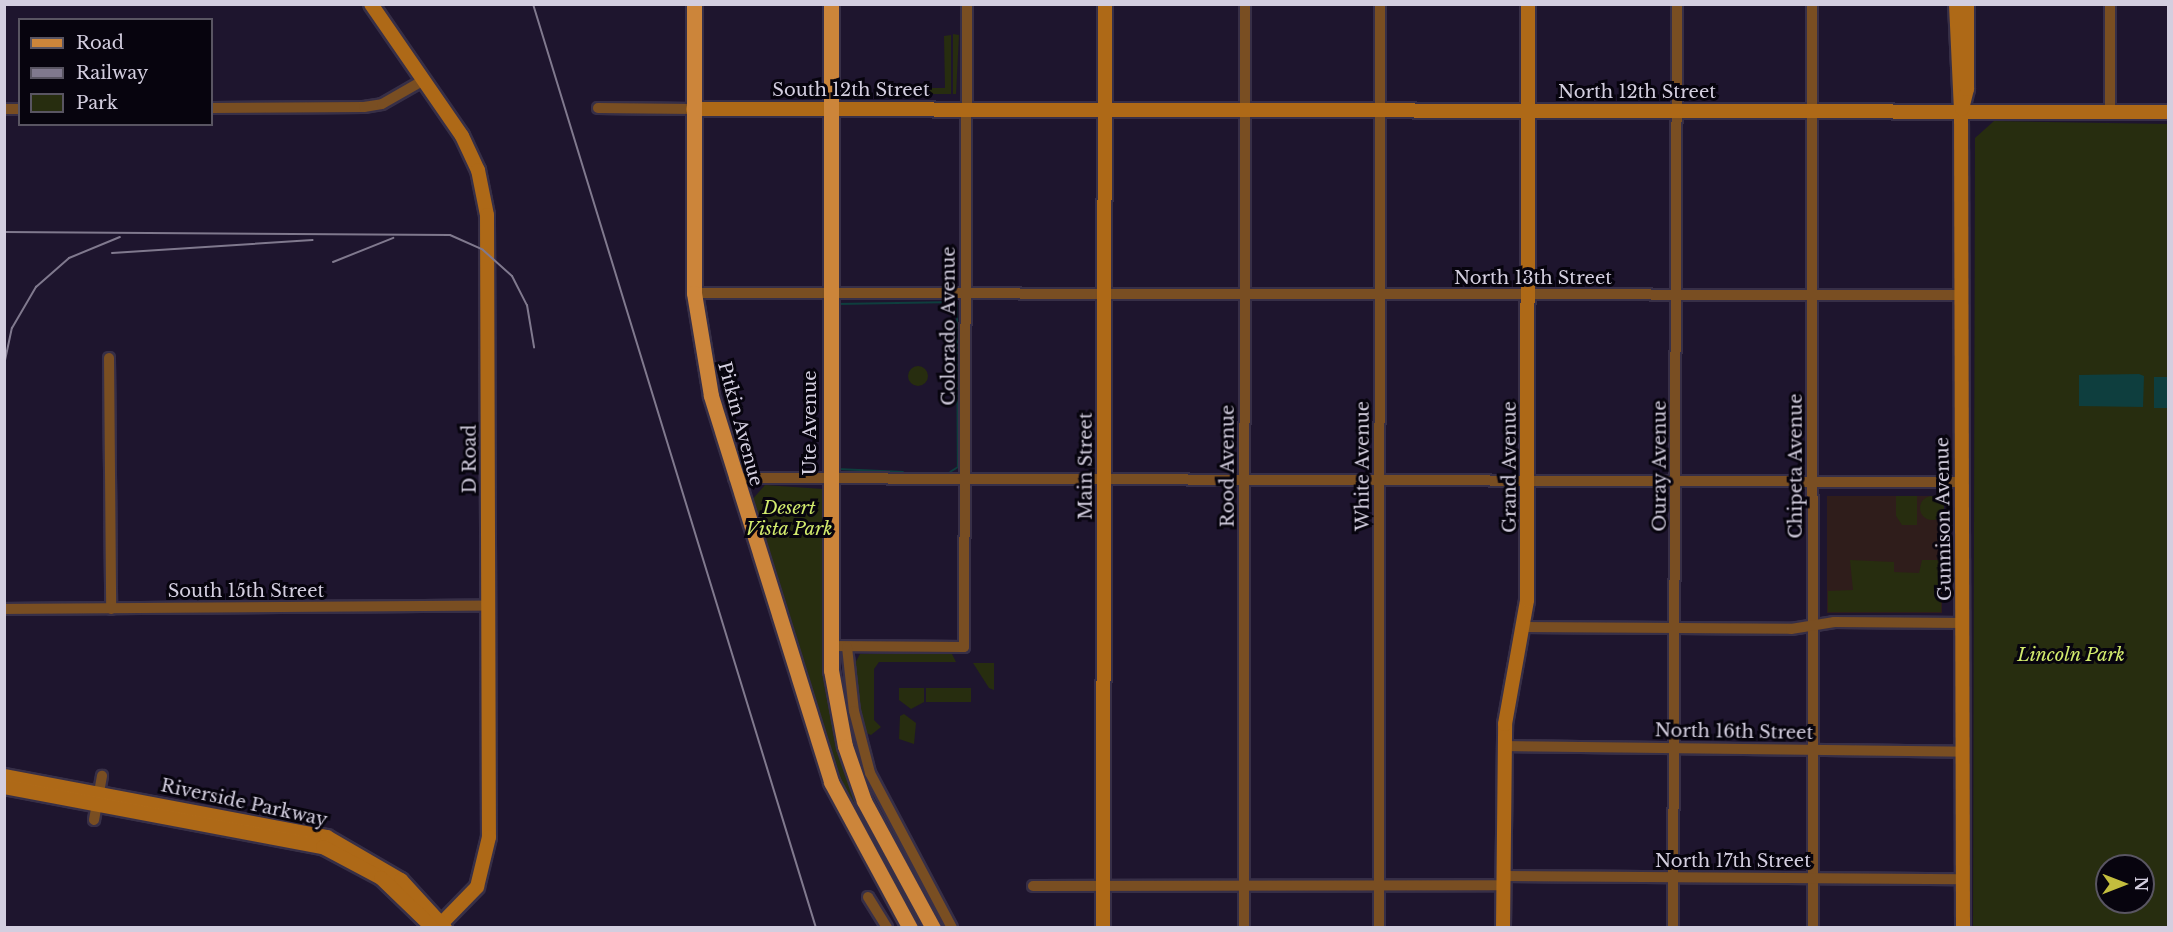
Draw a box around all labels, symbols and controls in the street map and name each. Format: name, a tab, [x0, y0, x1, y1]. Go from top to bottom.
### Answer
legend	[18, 18, 213, 126]
text: Road	[76, 32, 124, 54]
text: Railway	[76, 62, 148, 84]
street label: South 12th Street	[772, 79, 930, 101]
street label: North 12th Street	[1558, 81, 1716, 103]
text: Park	[76, 92, 118, 114]
street label: Colorado Avenue	[938, 246, 960, 406]
street label: North 13th Street	[1454, 267, 1612, 289]
street label: Pitkin Avenue	[713, 359, 767, 489]
street label: Ute Avenue	[799, 370, 821, 476]
street label: Chipeta Avenue	[1785, 393, 1807, 539]
street label: Ouray Avenue	[1649, 400, 1671, 532]
street label: White Avenue	[1352, 401, 1374, 531]
street label: Grand Avenue	[1499, 401, 1521, 533]
street label: Rood Avenue	[1217, 404, 1239, 528]
street label: Main Street	[1075, 412, 1097, 520]
street label: D Road	[459, 425, 481, 493]
street label: Gunnison Avenue	[1932, 436, 1956, 602]
park label: Desert Vista Park	[745, 498, 833, 540]
street label: South 15th Street	[168, 580, 324, 602]
park label: Lincoln Park	[2017, 644, 2125, 666]
street label: North 16th Street	[1655, 720, 1813, 744]
street label: Riverside Parkway	[159, 775, 329, 831]
street label: North 17th Street	[1655, 850, 1811, 872]
north arrow	[2095, 854, 2155, 914]
text: N	[2131, 876, 2151, 892]

